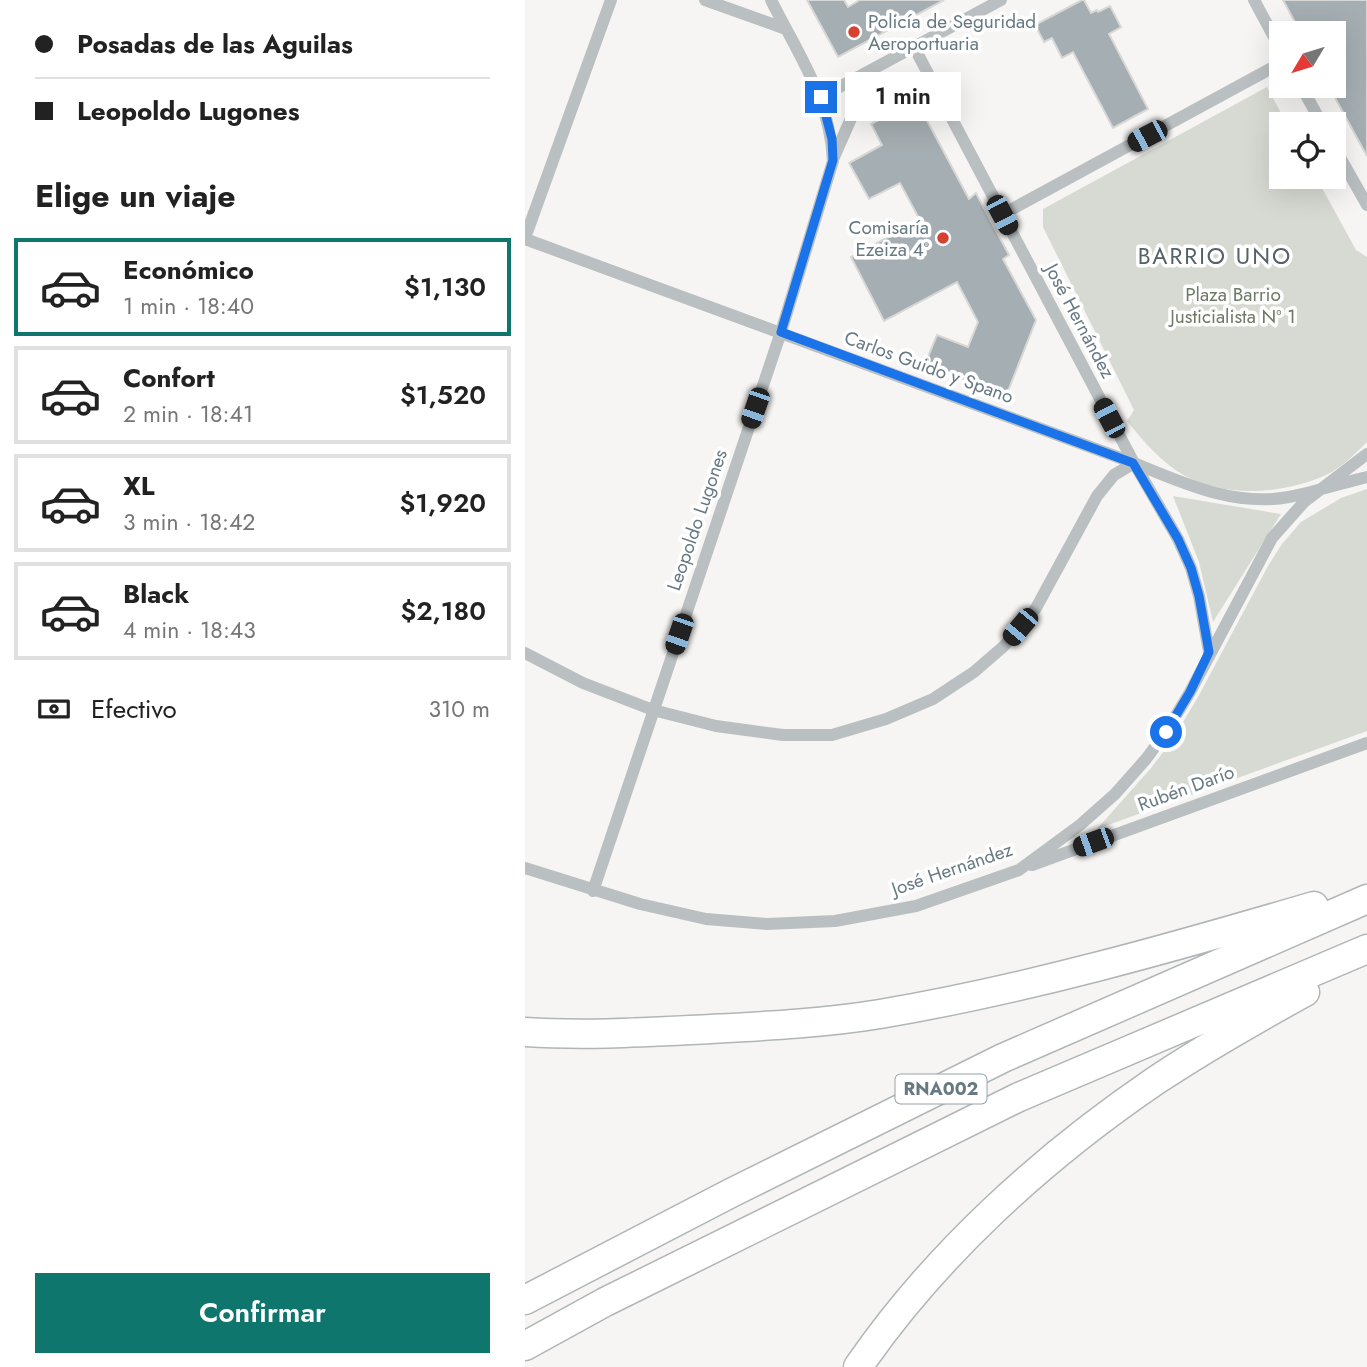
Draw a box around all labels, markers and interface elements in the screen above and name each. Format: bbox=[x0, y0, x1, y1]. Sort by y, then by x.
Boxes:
place label: Policía de Seguridad Aeroportuaria bbox=[868, 8, 1036, 57]
north arrow bbox=[1269, 21, 1346, 98]
map controls bbox=[1269, 21, 1346, 189]
marker: Policía de Seguridad Aeroportuaria bbox=[846, 24, 862, 40]
text: Posadas de las Aguilas bbox=[77, 25, 353, 63]
callout: 1 min bbox=[845, 72, 961, 122]
text: 1 min bbox=[875, 79, 931, 113]
route end bbox=[805, 81, 837, 113]
text: Leopoldo Lugones bbox=[77, 92, 300, 130]
button: locate bbox=[1269, 112, 1346, 189]
car bbox=[1124, 117, 1171, 155]
text: Elige un viaje bbox=[35, 173, 236, 219]
car bbox=[983, 192, 1022, 238]
place label: Comisaría Ezeiza 4° bbox=[848, 214, 929, 263]
marker: Comisaría Ezeiza 4° bbox=[935, 230, 951, 246]
district label: BARRIO UNO bbox=[1138, 239, 1292, 273]
text: Económico bbox=[123, 251, 254, 289]
icon: car bbox=[39, 256, 102, 319]
street label: José Hernández bbox=[1037, 256, 1122, 383]
text: $1,130 bbox=[404, 268, 486, 306]
park label: Plaza Barrio Justicialista Nº 1 bbox=[1167, 281, 1296, 330]
text: 1 min · 18:40 bbox=[123, 289, 254, 323]
street label: Carlos Guido y Spano bbox=[841, 324, 1017, 410]
text: Confort bbox=[123, 359, 215, 397]
icon: car bbox=[39, 364, 102, 427]
text: $1,520 bbox=[400, 376, 486, 414]
car bbox=[739, 385, 772, 431]
car bbox=[1090, 395, 1129, 441]
text: 2 min · 18:41 bbox=[123, 397, 253, 431]
street label: Leopoldo Lugones bbox=[660, 445, 734, 594]
text: XL bbox=[123, 467, 155, 505]
icon: car bbox=[39, 472, 102, 535]
text: $1,920 bbox=[399, 484, 486, 522]
text: 3 min · 18:42 bbox=[123, 505, 255, 539]
text: Black bbox=[123, 575, 189, 613]
icon: car bbox=[39, 580, 102, 643]
text: $2,180 bbox=[400, 592, 486, 630]
car bbox=[999, 604, 1042, 650]
car bbox=[663, 611, 696, 657]
text: 4 min · 18:43 bbox=[123, 613, 256, 647]
icon: cash bbox=[35, 690, 73, 728]
text: Efectivo bbox=[91, 690, 177, 728]
text: 310 m bbox=[428, 692, 490, 726]
route start bbox=[1150, 716, 1182, 748]
street label: Rubén Darío bbox=[1134, 758, 1238, 818]
car bbox=[1070, 825, 1117, 859]
street label: José Hernández bbox=[885, 836, 1016, 903]
road number: RNA002 bbox=[895, 1074, 987, 1104]
button: Confirmar bbox=[35, 1273, 490, 1353]

